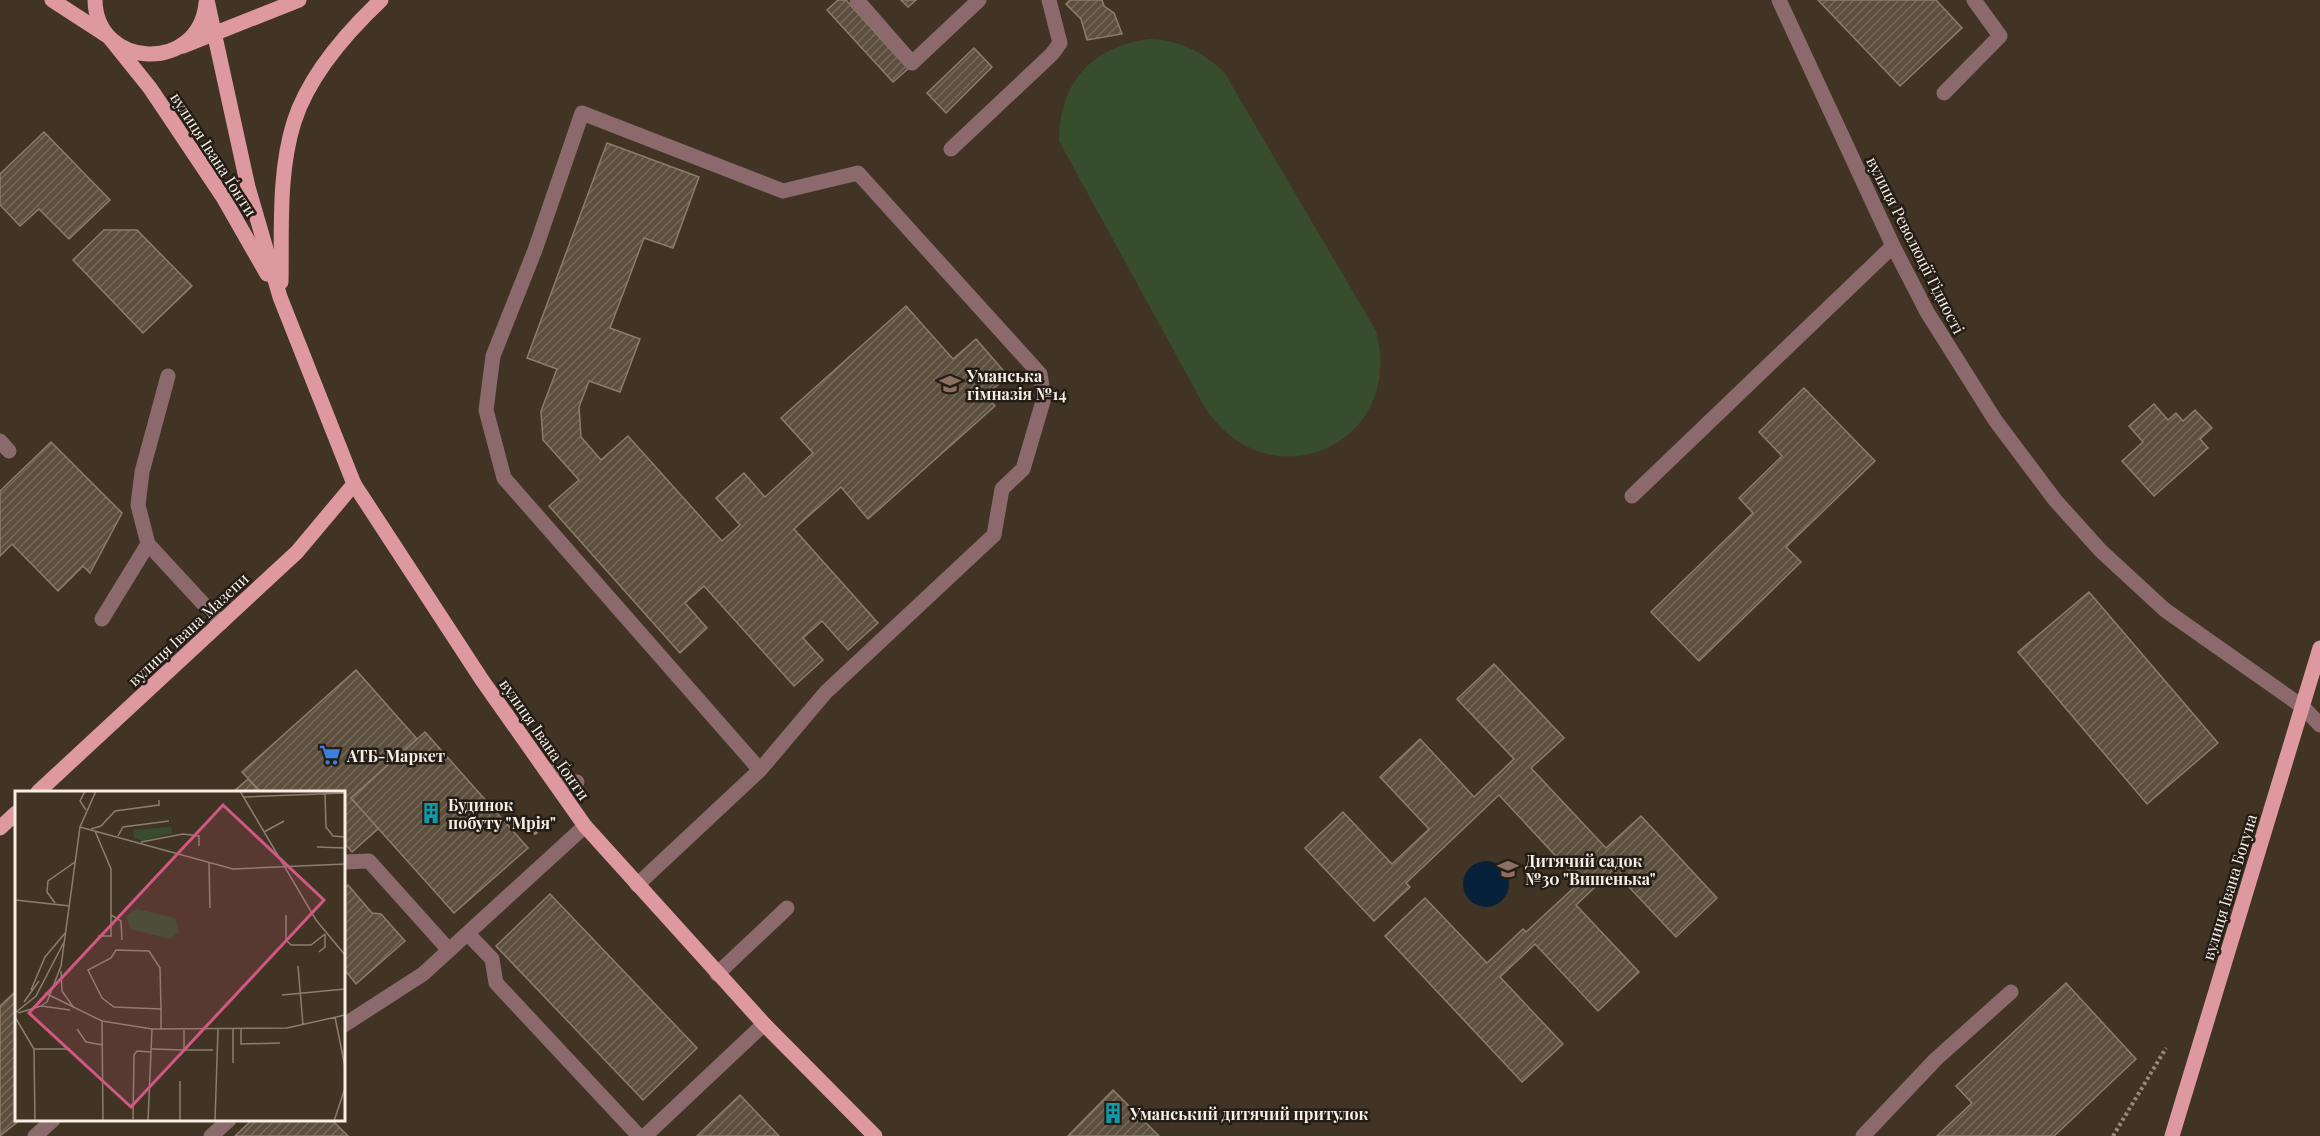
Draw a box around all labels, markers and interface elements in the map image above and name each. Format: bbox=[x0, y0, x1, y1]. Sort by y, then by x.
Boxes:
street label: вулиця Івана Ґонти bbox=[166, 88, 262, 220]
street label: вулиця Революції Гідності bbox=[1862, 153, 1970, 337]
place label: Уманська гімназія №14 bbox=[966, 365, 1067, 404]
school or university icon: Уманська гімназія №14 bbox=[938, 372, 962, 396]
street label: вулиця Івана Мазепи bbox=[123, 568, 253, 690]
street label: вулиця Івана Ґонти bbox=[495, 674, 595, 804]
supermarket icon: АТБ-Маркет bbox=[318, 743, 342, 767]
place label: АТБ-Маркет bbox=[346, 745, 445, 766]
inset map bbox=[15, 791, 345, 1121]
place label: Будинок побуту "Мрія" bbox=[448, 794, 556, 833]
building icon: Будинок побуту "Мрія" bbox=[419, 801, 443, 825]
street label: вулиця Івана Богуна bbox=[2197, 811, 2261, 963]
place label: Дитячий садок №30 "Вишенька" bbox=[1525, 850, 1656, 889]
school or university icon: Дитячий садок №30 "Вишенька" bbox=[1496, 857, 1520, 881]
building icon: Уманський дитячий притулок bbox=[1101, 1101, 1125, 1125]
place label: Уманський дитячий притулок bbox=[1129, 1103, 1369, 1124]

